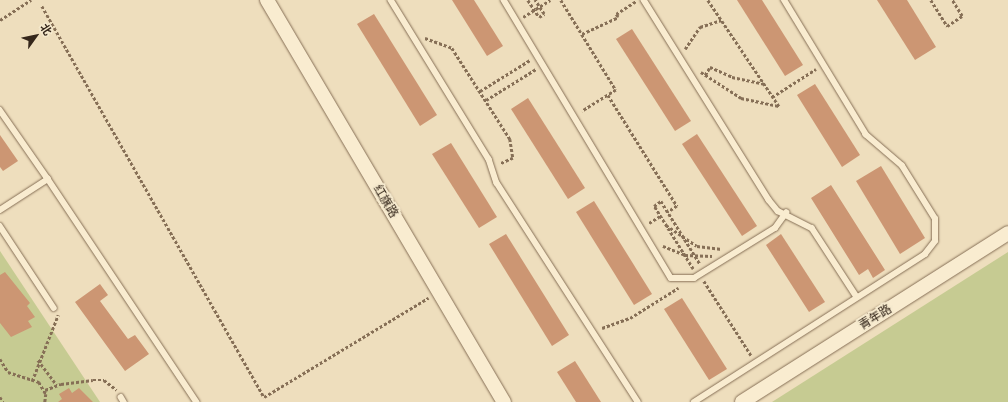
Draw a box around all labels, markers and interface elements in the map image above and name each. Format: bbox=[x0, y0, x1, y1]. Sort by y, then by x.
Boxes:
north arrow bbox=[16, 16, 56, 56]
text: 北 bbox=[37, 20, 56, 38]
street label: 红旗路 bbox=[371, 182, 401, 220]
street label: 青年路 bbox=[856, 301, 894, 333]

